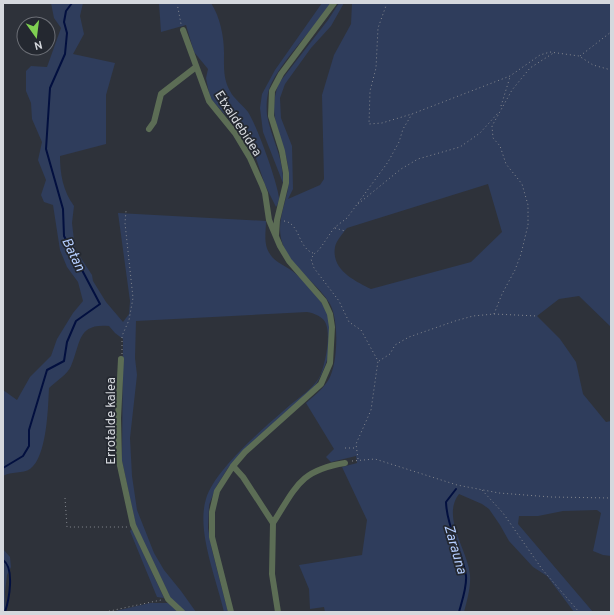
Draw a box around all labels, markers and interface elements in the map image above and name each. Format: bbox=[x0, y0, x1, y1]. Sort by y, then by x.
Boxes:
north arrow bbox=[16, 16, 56, 56]
text: N bbox=[33, 37, 44, 52]
street label: Etxaldebidea bbox=[210, 88, 264, 160]
water label: Batan bbox=[57, 235, 88, 275]
street label: Errotalde kalea bbox=[104, 377, 120, 465]
water label: Zarauna bbox=[439, 523, 470, 577]

